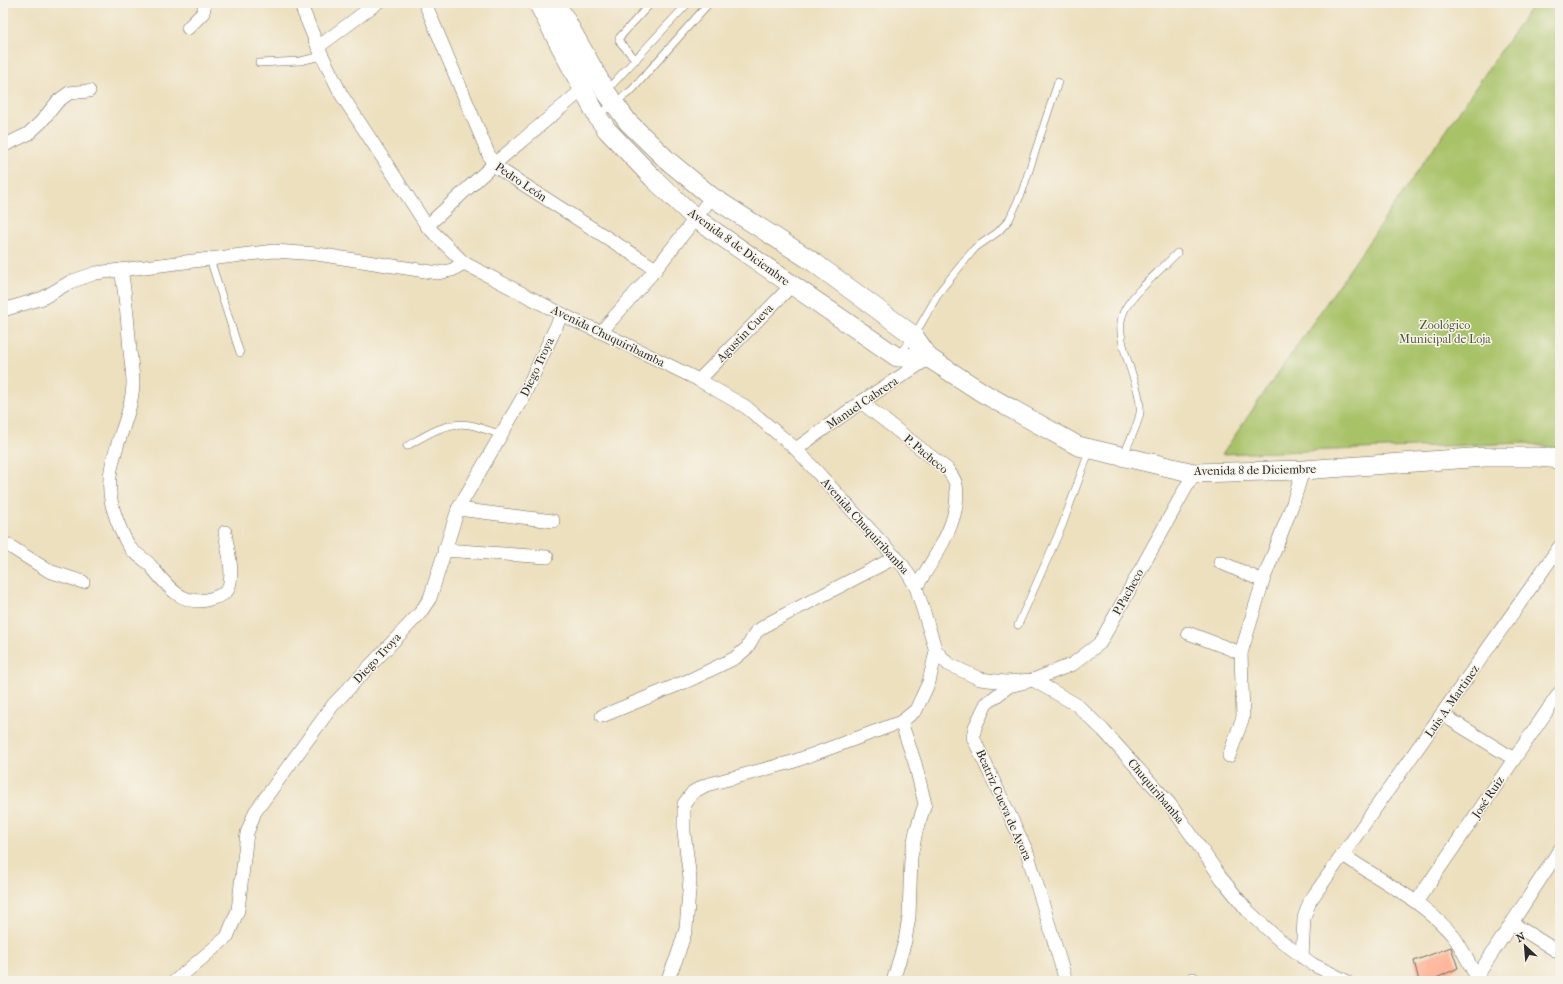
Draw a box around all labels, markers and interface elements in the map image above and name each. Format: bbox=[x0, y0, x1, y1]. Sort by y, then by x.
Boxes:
street label: Pedro León bbox=[492, 160, 550, 204]
street label: Avenida 8 de Diciembre bbox=[685, 205, 793, 289]
street label: Agustin Cueva bbox=[713, 301, 776, 366]
street label: Avenida Chuquiribamba bbox=[548, 302, 667, 370]
park label: Zoológico Municipal de Loja bbox=[1399, 318, 1491, 346]
street label: Diego Troya bbox=[517, 335, 557, 399]
street label: Manuel Cabrera bbox=[824, 374, 901, 432]
street label: P. Pacheco bbox=[901, 432, 951, 476]
street label: Avenida 8 de Diciembre bbox=[1193, 462, 1316, 478]
street label: Avenida Chuquiribamba bbox=[818, 474, 912, 577]
street label: P.Pacheco bbox=[1110, 566, 1146, 618]
street label: Diego Troya bbox=[350, 630, 404, 686]
street label: Luis A. Martinez bbox=[1422, 662, 1483, 740]
street label: Beatriz Cueva de Ayora bbox=[973, 747, 1035, 863]
street label: Chuquiribamba bbox=[1125, 756, 1187, 827]
street label: José Ruiz bbox=[1468, 773, 1507, 821]
north arrow bbox=[1505, 926, 1545, 966]
text: N bbox=[1514, 930, 1528, 945]

